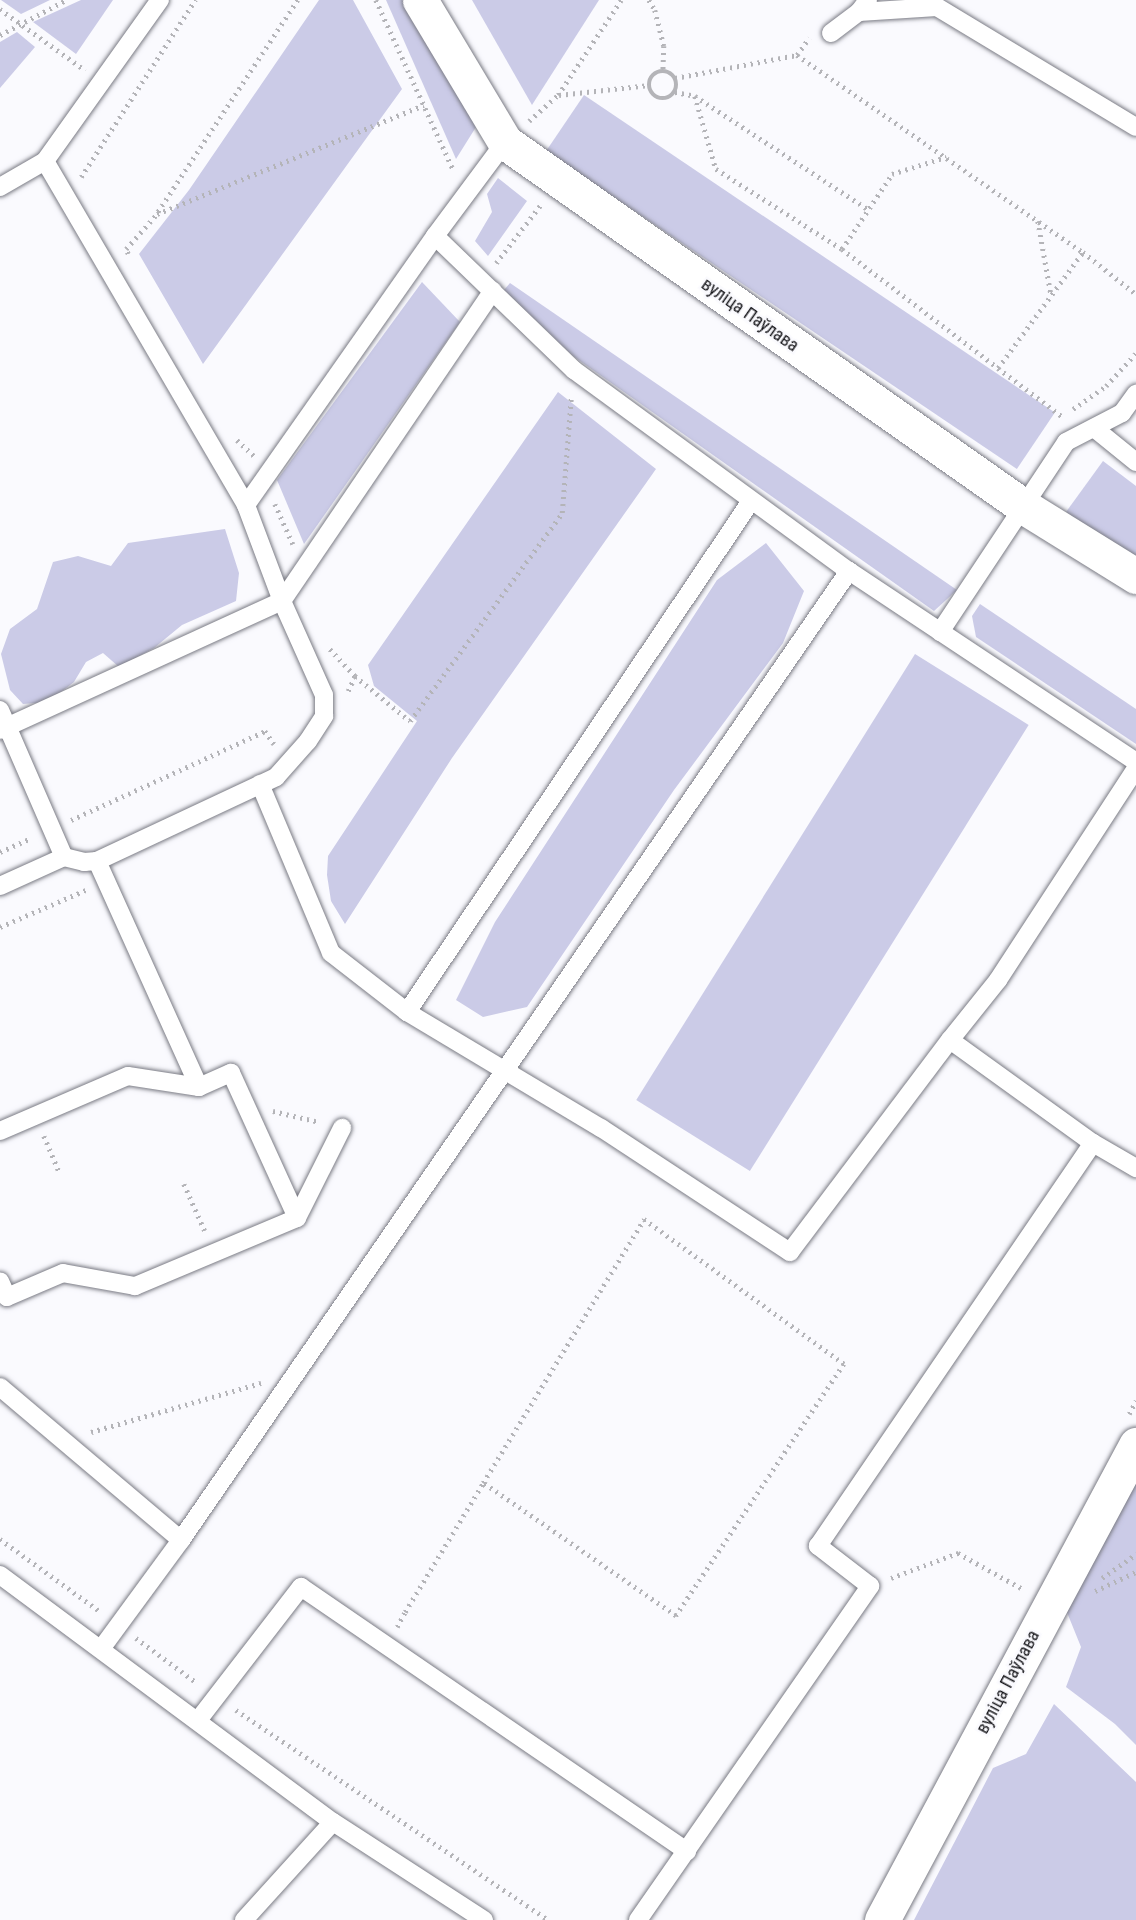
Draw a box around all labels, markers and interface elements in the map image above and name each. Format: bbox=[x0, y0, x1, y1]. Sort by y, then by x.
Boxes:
street label: вуліца Паўлава bbox=[697, 273, 803, 357]
street label: вуліца Паўлава bbox=[972, 1627, 1044, 1737]

